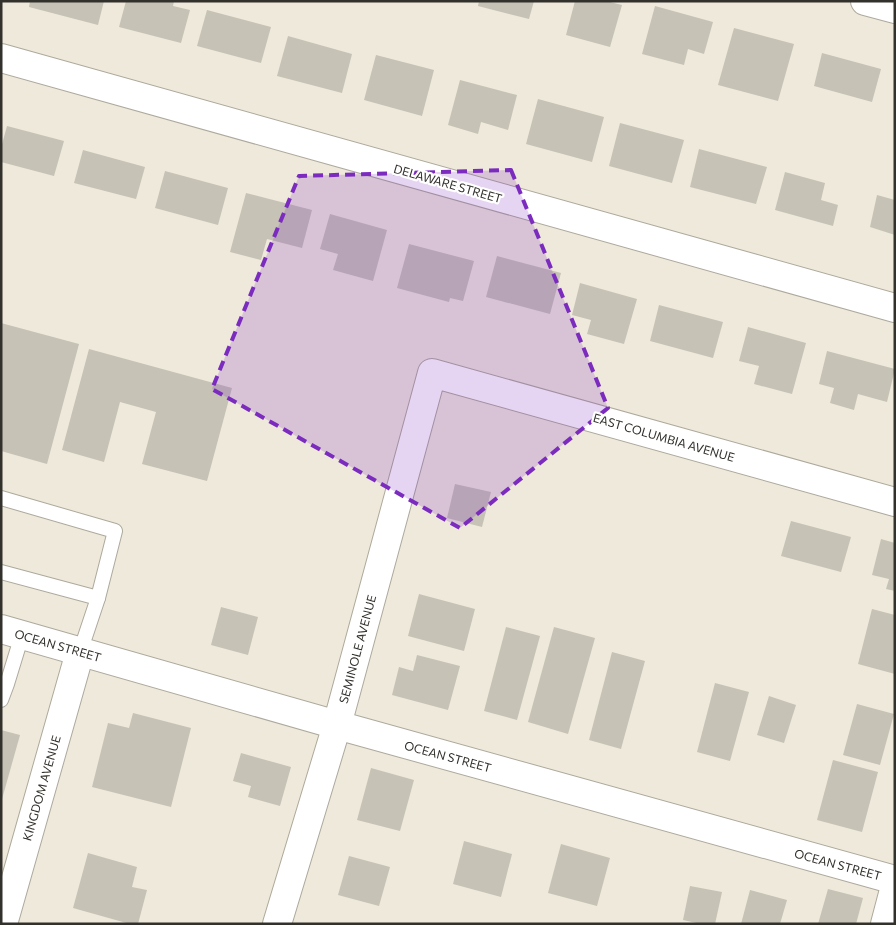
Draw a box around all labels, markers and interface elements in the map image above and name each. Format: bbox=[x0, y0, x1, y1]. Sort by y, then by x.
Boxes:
street label: DELAWARE STREET bbox=[392, 161, 504, 205]
street label: EAST COLUMBIA AVENUE bbox=[592, 410, 736, 464]
street label: SEMINOLE AVENUE bbox=[336, 593, 378, 705]
street label: OCEAN STREET bbox=[13, 626, 103, 664]
street label: KINGDOM AVENUE bbox=[19, 734, 63, 842]
street label: OCEAN STREET bbox=[403, 738, 493, 774]
street label: OCEAN STREET bbox=[793, 846, 883, 882]

